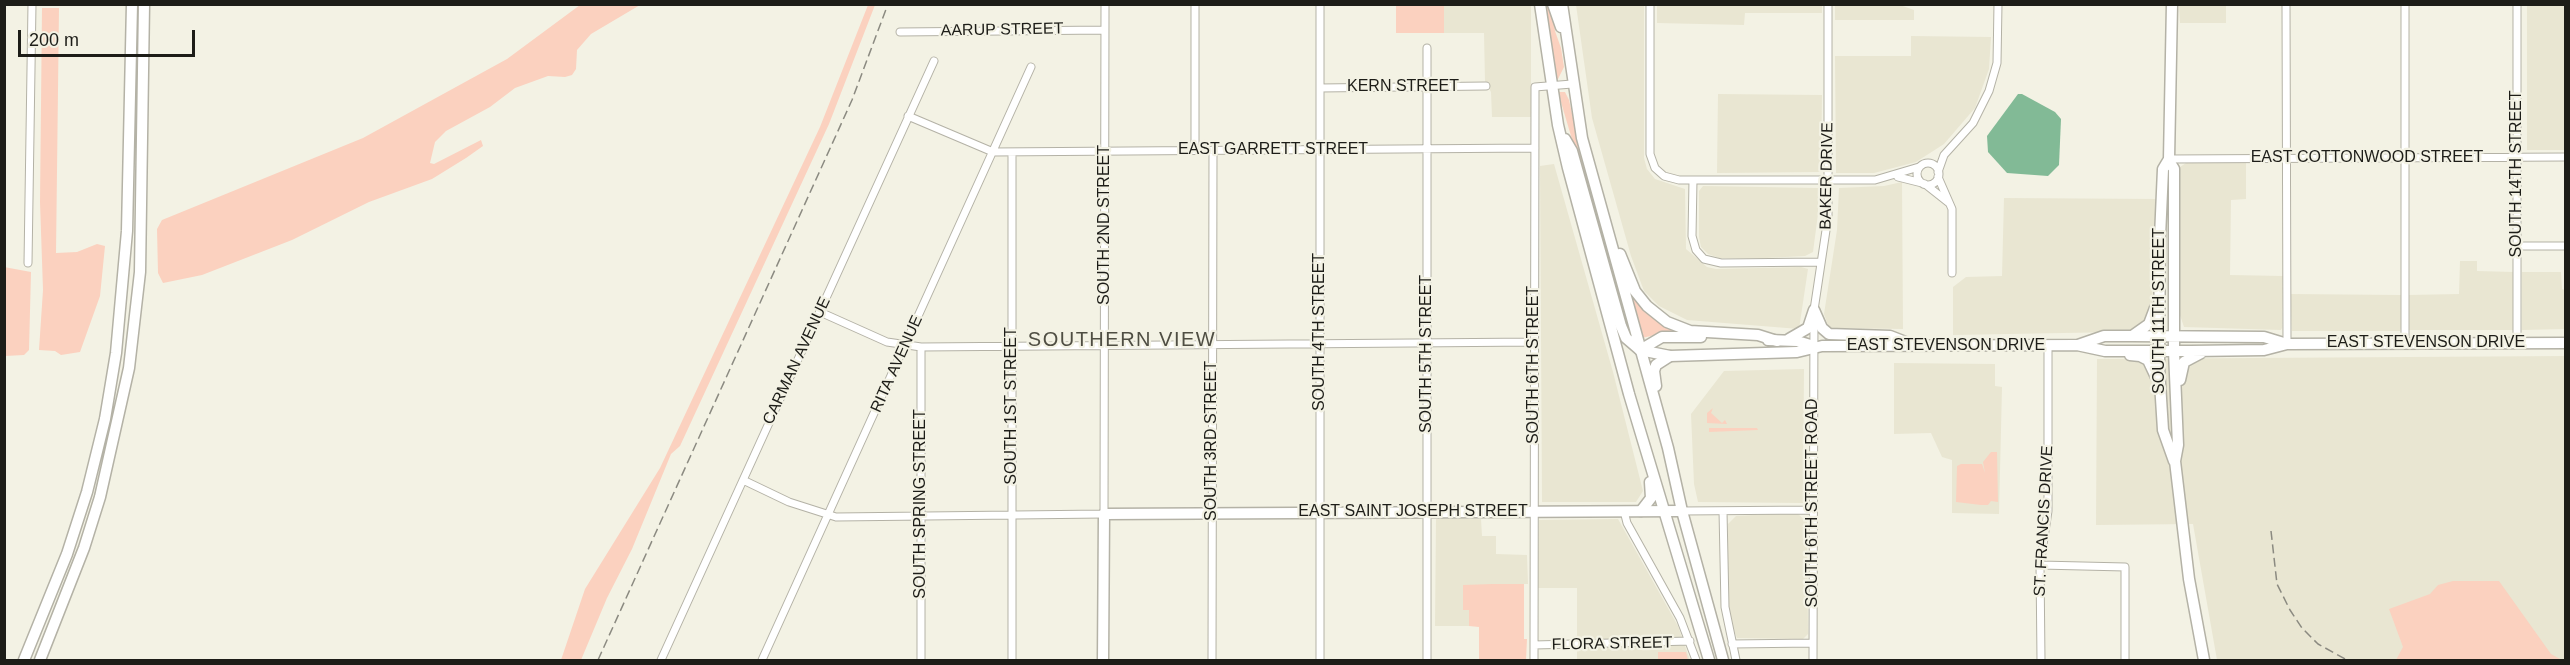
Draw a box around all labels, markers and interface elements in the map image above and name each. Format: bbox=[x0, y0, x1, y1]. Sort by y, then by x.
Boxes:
scale bar bbox=[21, 18, 198, 56]
street label: AARUP STREET bbox=[940, 19, 1064, 41]
text: 200 m bbox=[29, 30, 79, 50]
street label: KERN STREET bbox=[1347, 77, 1459, 97]
street label: SOUTH 14TH STREET bbox=[2507, 90, 2527, 258]
street label: BAKER DRIVE bbox=[1816, 122, 1838, 230]
street label: EAST GARRETT STREET bbox=[1178, 140, 1368, 160]
street label: SOUTH 2ND STREET bbox=[1095, 145, 1115, 305]
street label: EAST COTTONWOOD STREET bbox=[2251, 148, 2483, 168]
street label: SOUTH 11TH STREET bbox=[2150, 228, 2170, 394]
street label: SOUTH 4TH STREET bbox=[1310, 253, 1330, 411]
street label: SOUTH 5TH STREET bbox=[1417, 275, 1437, 433]
street label: SOUTH 6TH STREET bbox=[1524, 286, 1544, 444]
street label: CARMAN AVENUE bbox=[759, 294, 835, 428]
street label: RITA AVENUE bbox=[867, 312, 927, 416]
street label: SOUTH 1ST STREET bbox=[1002, 327, 1022, 485]
district label: SOUTHERN VIEW bbox=[1028, 328, 1216, 352]
street label: EAST STEVENSON DRIVE bbox=[2327, 333, 2525, 353]
street label: EAST STEVENSON DRIVE bbox=[1847, 336, 2045, 356]
street label: SOUTH 3RD STREET bbox=[1202, 361, 1222, 521]
street label: SOUTH 6TH STREET ROAD bbox=[1803, 399, 1823, 607]
street label: SOUTH SPRING STREET bbox=[911, 409, 931, 599]
street label: ST. FRANCIS DRIVE bbox=[2030, 445, 2058, 597]
street label: EAST SAINT JOSEPH STREET bbox=[1298, 502, 1528, 522]
street label: FLORA STREET bbox=[1551, 633, 1673, 655]

